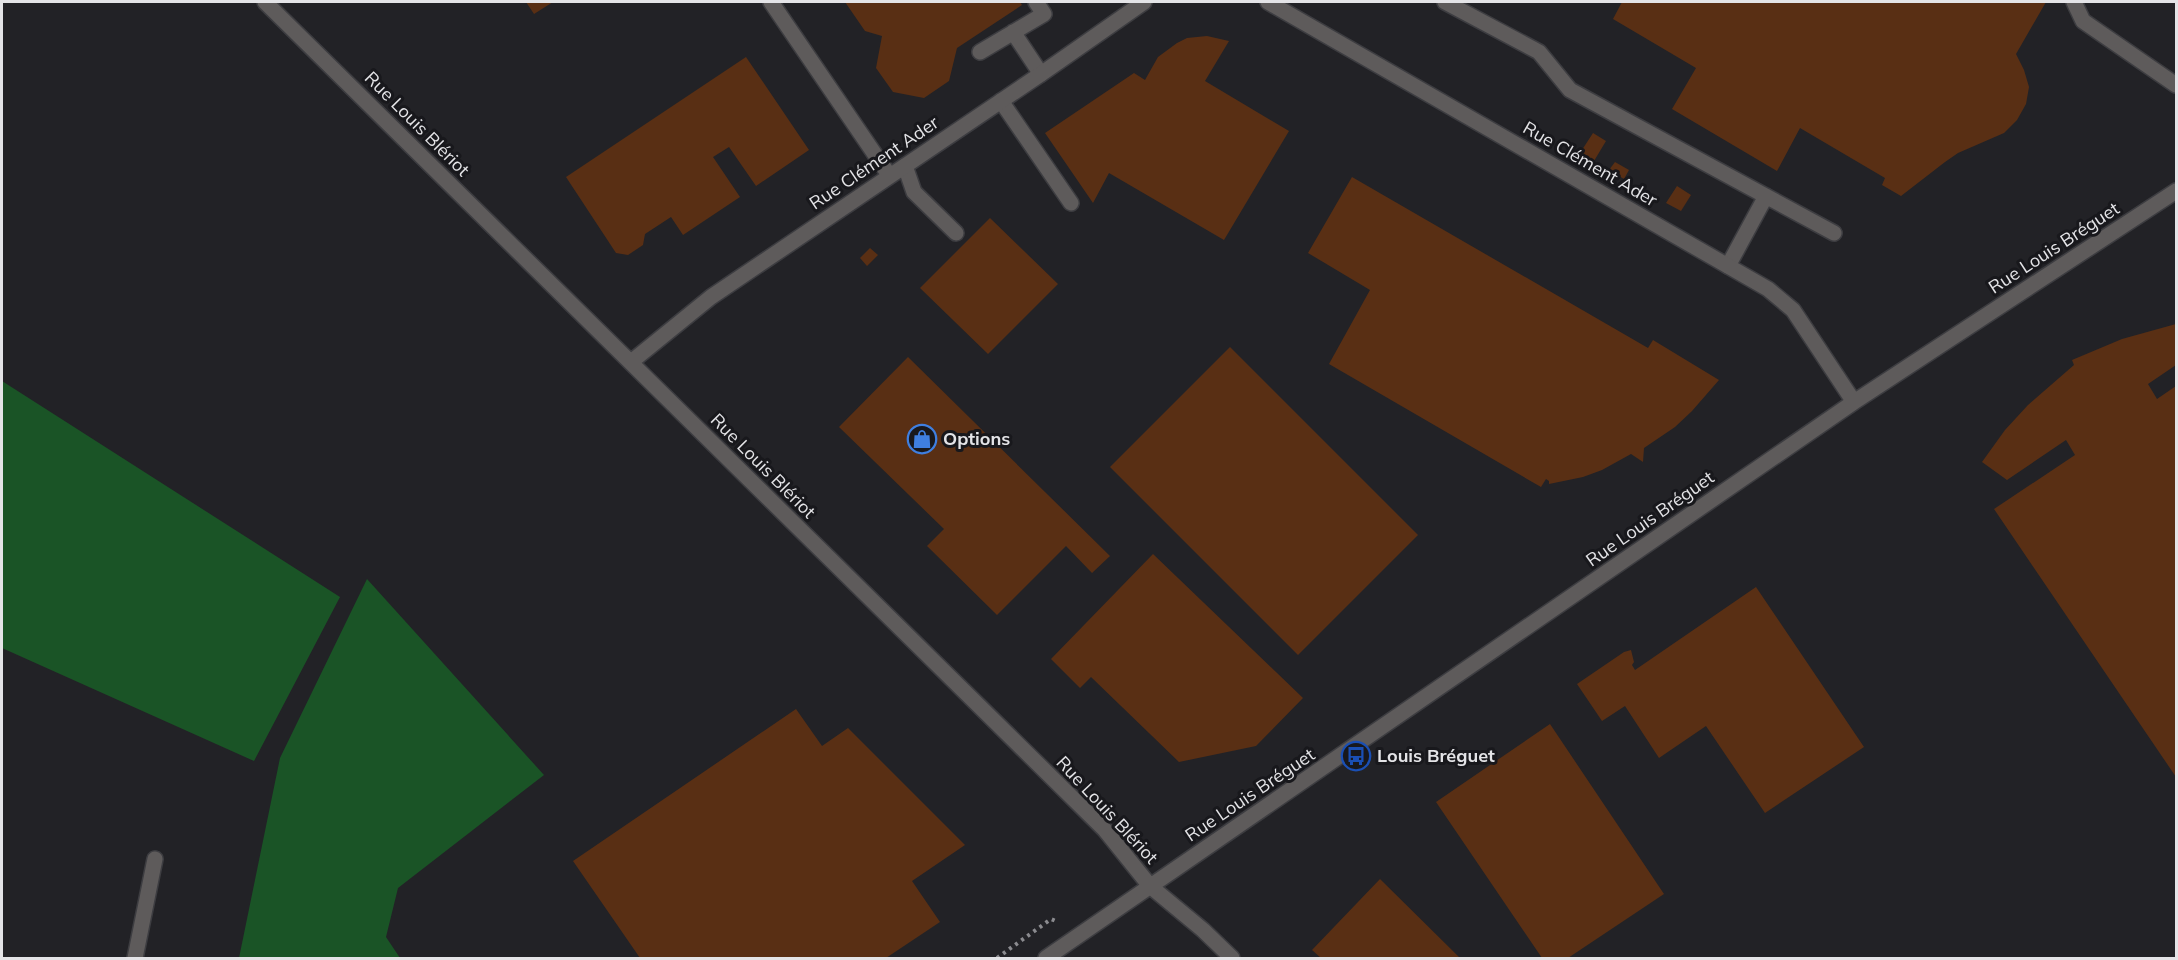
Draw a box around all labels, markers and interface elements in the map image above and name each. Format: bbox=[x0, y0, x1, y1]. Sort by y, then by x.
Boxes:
street label: Rue Louis Blériot bbox=[360, 66, 475, 181]
street label: Rue Clément Ader bbox=[805, 111, 943, 214]
street label: Rue Clément Ader bbox=[1519, 116, 1662, 212]
street label: Rue Louis Bréguet bbox=[1984, 197, 2123, 298]
street label: Rue Louis Blériot bbox=[706, 408, 821, 523]
shop icon: Options bbox=[906, 423, 938, 455]
place label: Options bbox=[943, 427, 1010, 450]
street label: Rue Louis Bréguet bbox=[1581, 466, 1718, 571]
bus stop icon: Louis Bréguet bbox=[1340, 740, 1372, 772]
street label: Rue Louis Bréguet bbox=[1181, 743, 1319, 846]
place label: Louis Bréguet bbox=[1377, 744, 1495, 767]
street label: Rue Louis Blériot bbox=[1051, 751, 1163, 868]

